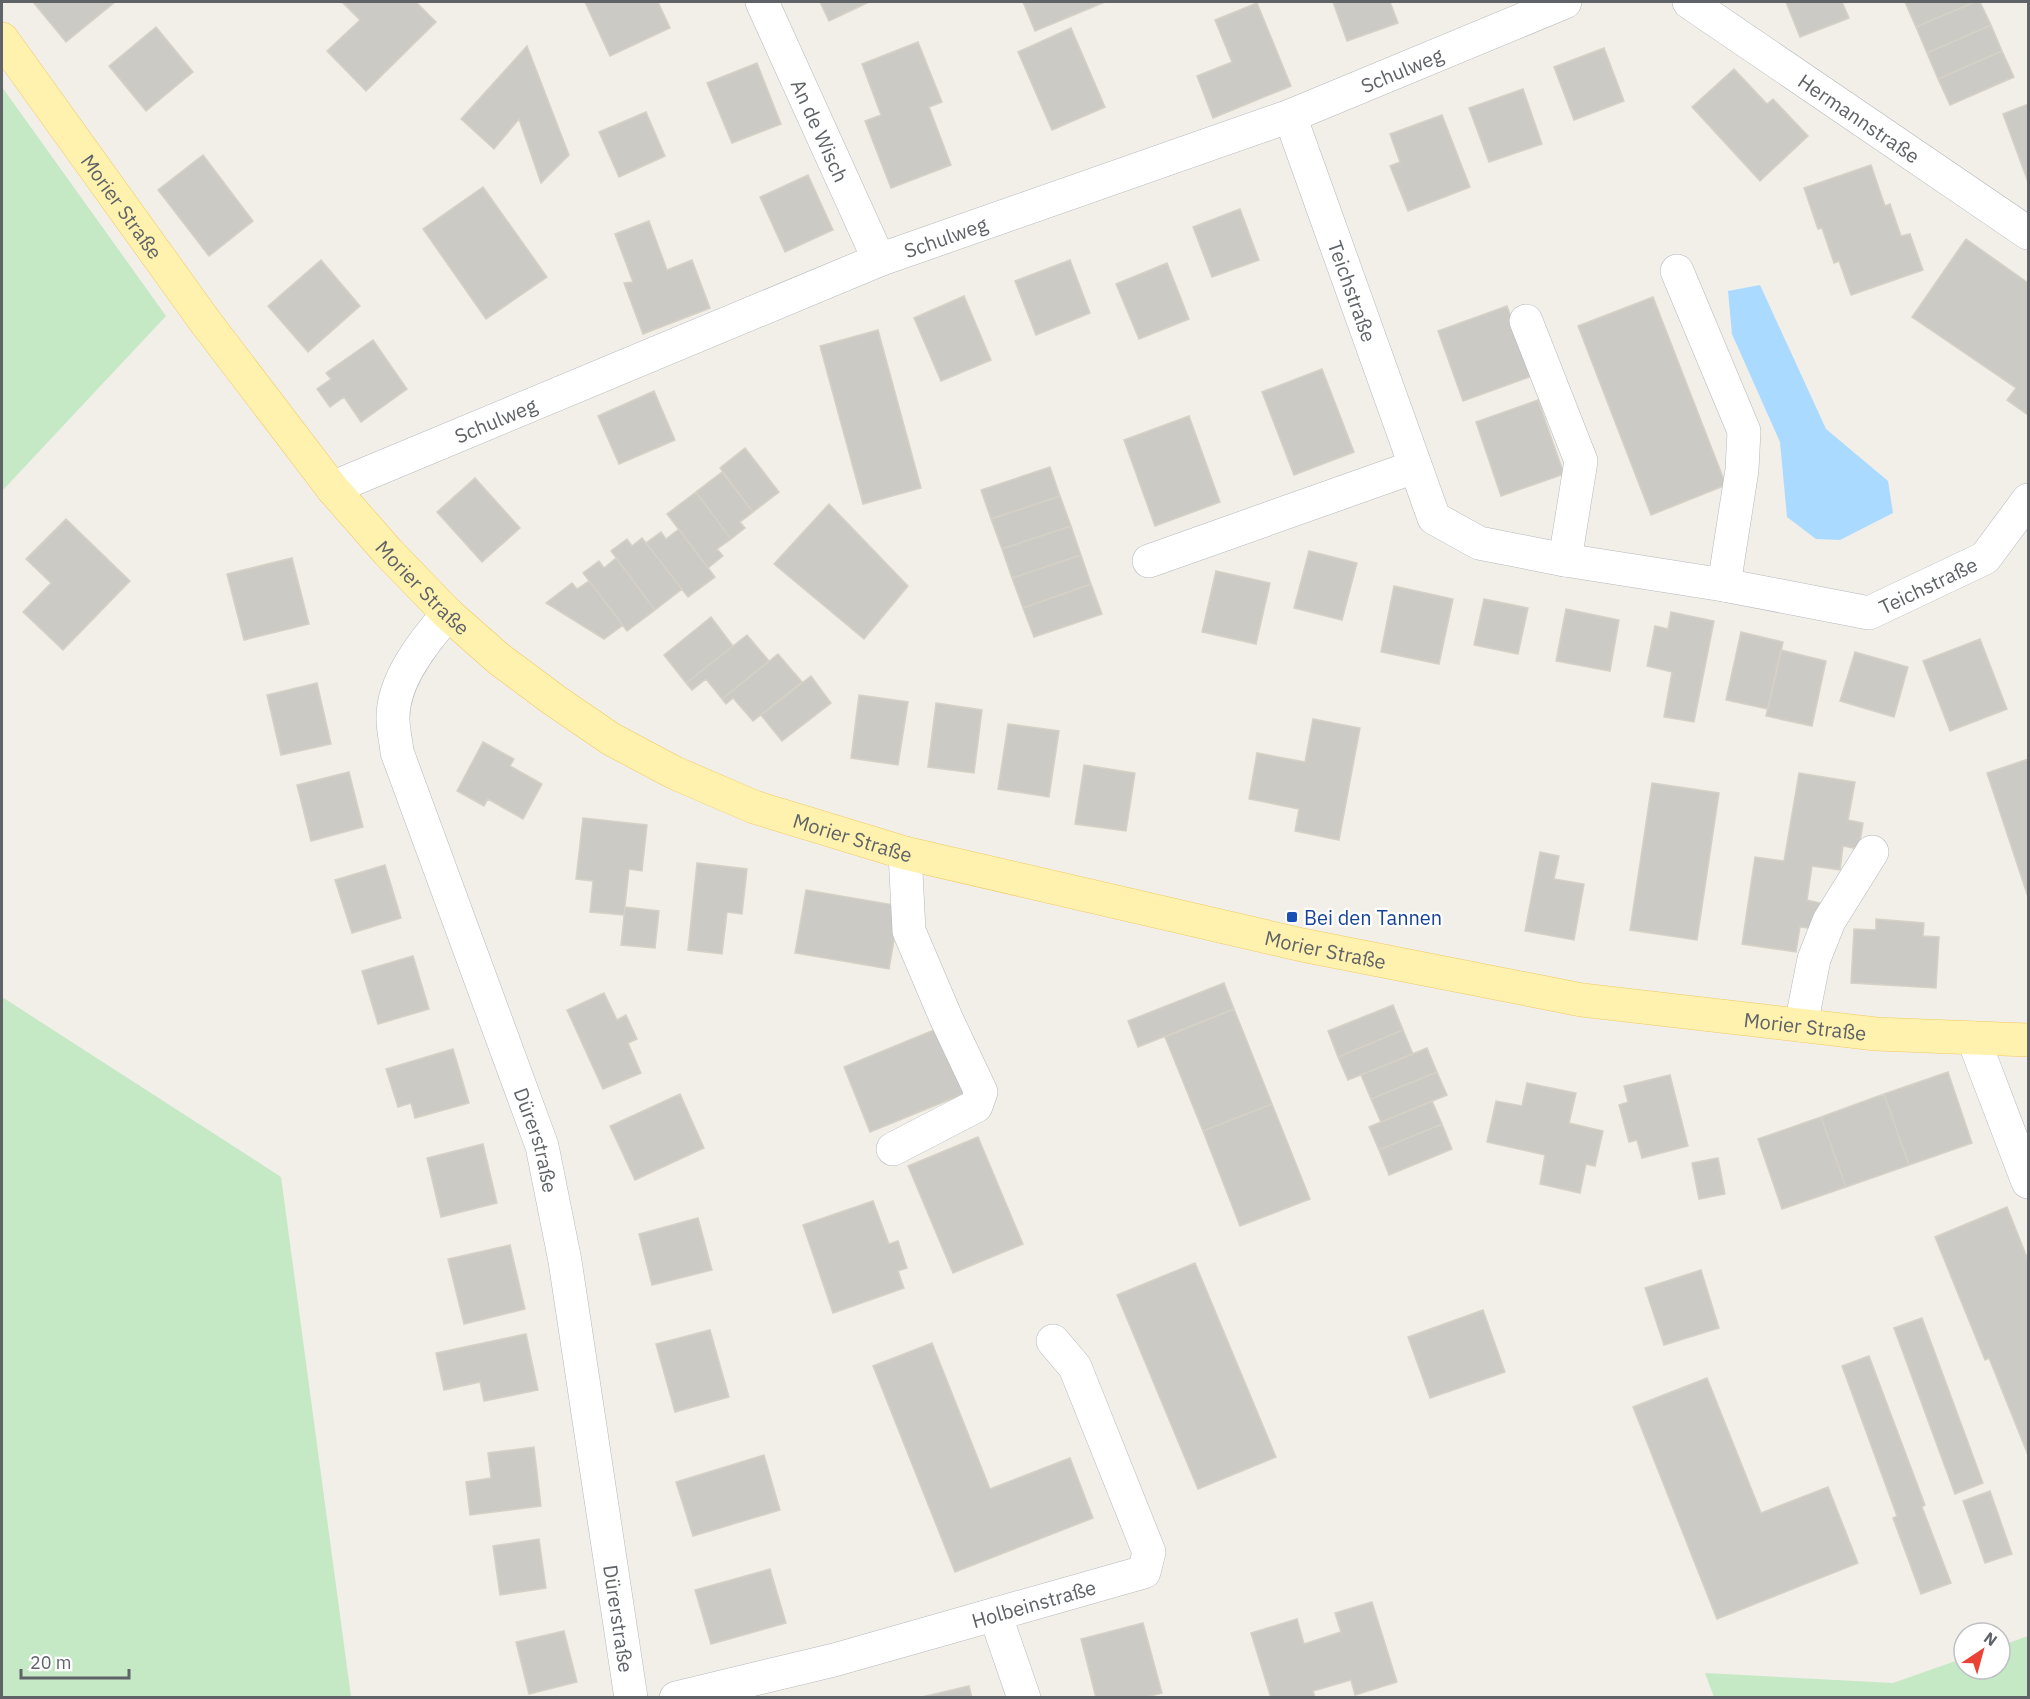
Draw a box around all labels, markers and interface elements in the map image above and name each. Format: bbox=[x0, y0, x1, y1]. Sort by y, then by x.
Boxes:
street label: Schulweg bbox=[1357, 40, 1447, 99]
street label: Hermannstraße bbox=[1793, 67, 1925, 169]
street label: An de Wisch bbox=[785, 75, 855, 186]
street label: Morier Straße bbox=[75, 148, 169, 264]
street label: Schulweg bbox=[900, 210, 991, 264]
street label: Teichstraße bbox=[1322, 237, 1383, 346]
street label: Schulweg bbox=[450, 391, 541, 449]
street label: Morier Straße bbox=[370, 534, 476, 641]
street label: Teichstraße bbox=[1874, 550, 1982, 620]
street label: Morier Straße bbox=[790, 806, 915, 868]
place label: Bei den Tannen bbox=[1304, 904, 1442, 931]
marker: Bei den Tannen bbox=[1285, 910, 1299, 924]
street label: Morier Straße bbox=[1262, 923, 1389, 975]
street label: Morier Straße bbox=[1742, 1005, 1868, 1046]
street label: Dürerstraße bbox=[508, 1084, 564, 1195]
street label: Dürerstraße bbox=[598, 1563, 640, 1674]
street label: Holbeinstraße bbox=[968, 1573, 1099, 1634]
north arrow bbox=[1952, 1621, 2012, 1681]
text: N bbox=[1980, 1627, 2001, 1650]
scale bar bbox=[21, 1642, 129, 1680]
text: 20 m bbox=[30, 1651, 72, 1674]

